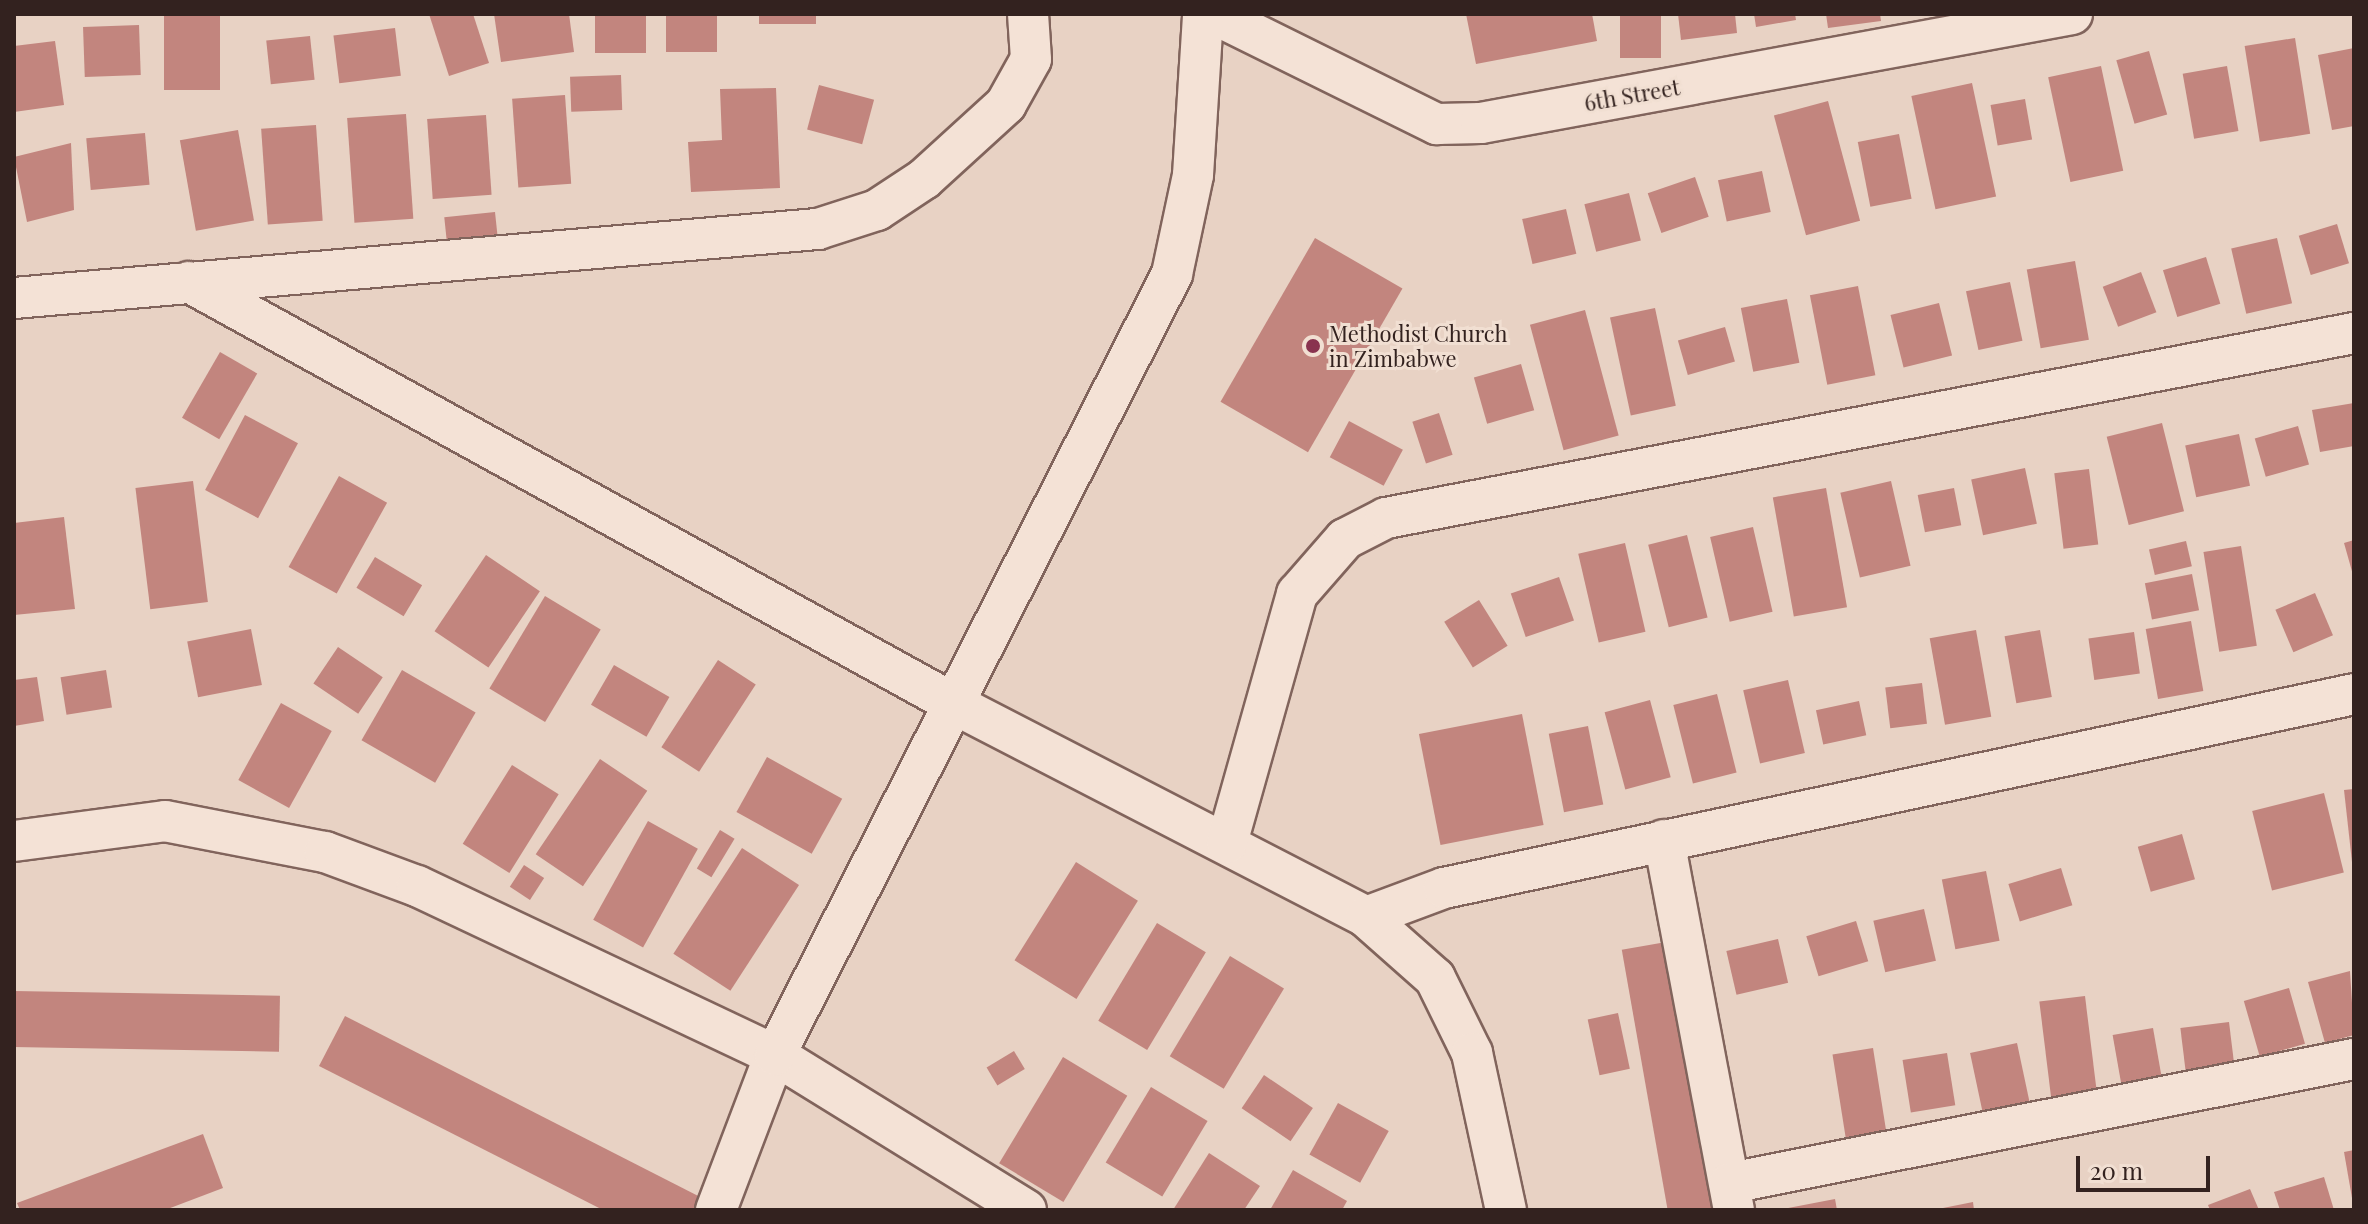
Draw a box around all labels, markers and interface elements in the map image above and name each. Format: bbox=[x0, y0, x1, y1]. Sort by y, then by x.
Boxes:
street label: 6th Street bbox=[1582, 74, 1682, 116]
place label: Methodist Church in Zimbabwe bbox=[1329, 320, 1508, 372]
marker: Methodist Church in Zimbabwe bbox=[1304, 337, 1322, 355]
scale bar bbox=[2080, 1140, 2214, 1190]
text: 20 m bbox=[2090, 1154, 2143, 1186]

